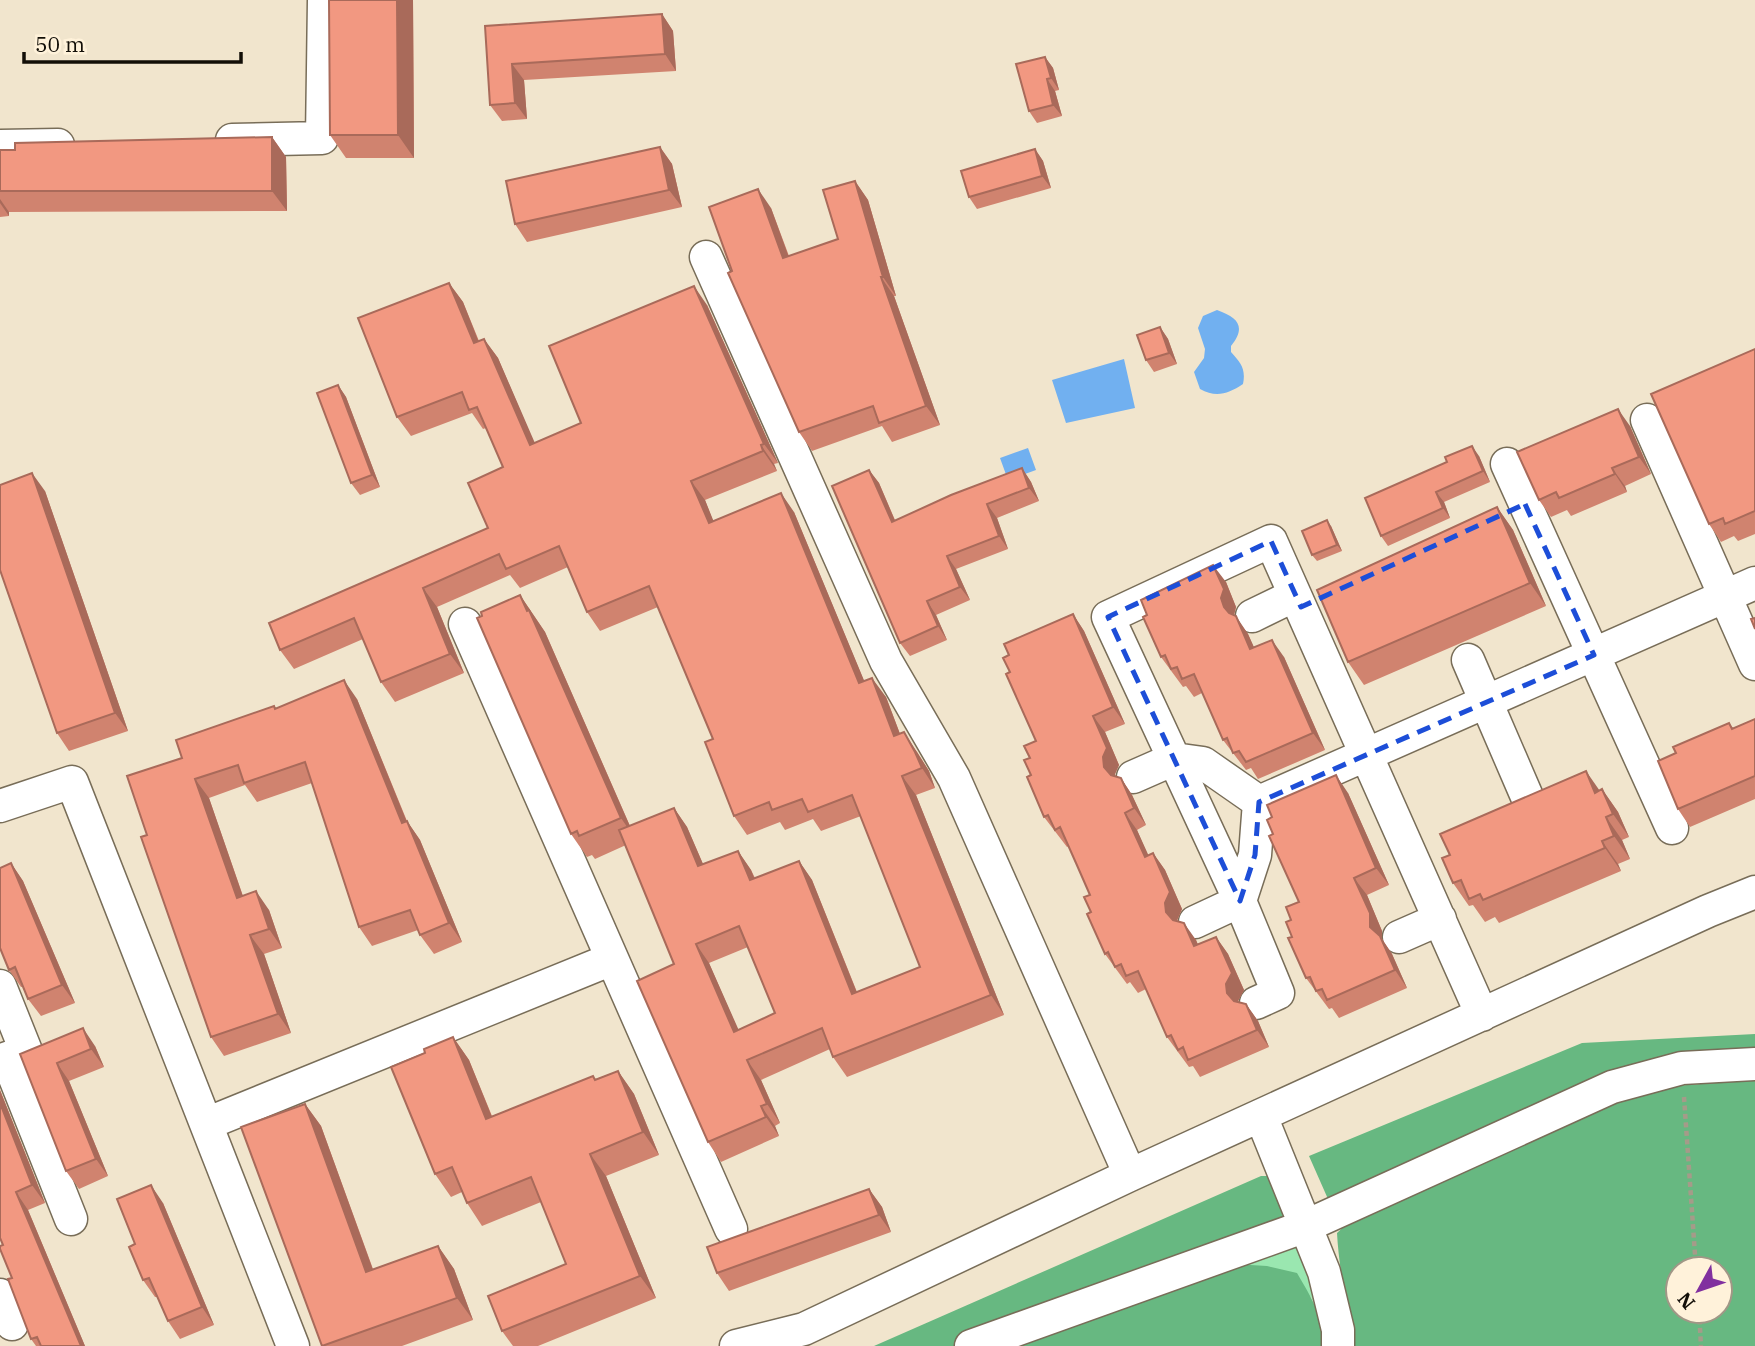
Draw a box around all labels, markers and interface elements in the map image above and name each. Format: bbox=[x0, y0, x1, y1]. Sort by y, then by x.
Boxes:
scale bar bbox=[24, 21, 242, 65]
text: 50 m bbox=[35, 30, 85, 58]
north arrow bbox=[1664, 1255, 1734, 1325]
text: N bbox=[1672, 1287, 1700, 1314]

